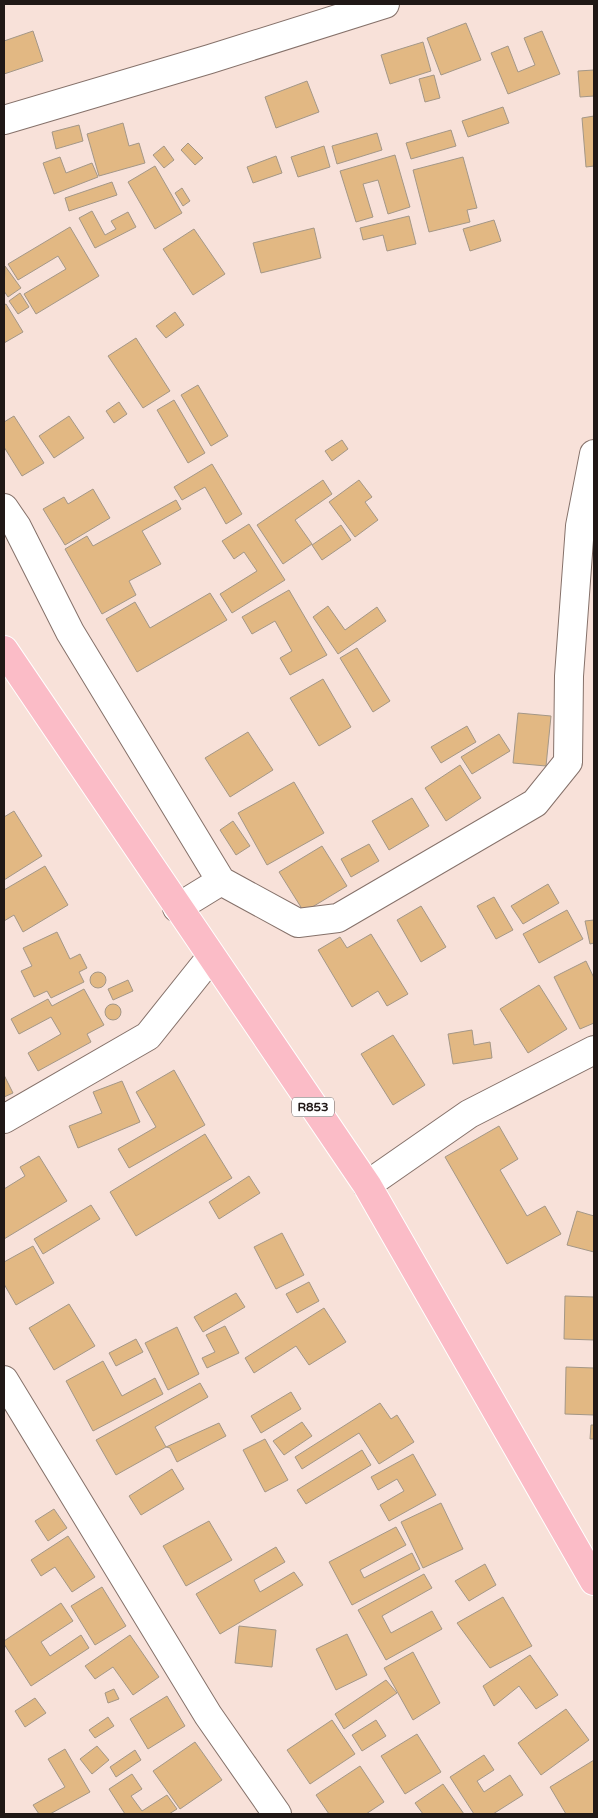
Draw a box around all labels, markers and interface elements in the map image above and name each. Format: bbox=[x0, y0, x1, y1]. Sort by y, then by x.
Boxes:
road number: R853 bbox=[292, 1098, 334, 1116]

